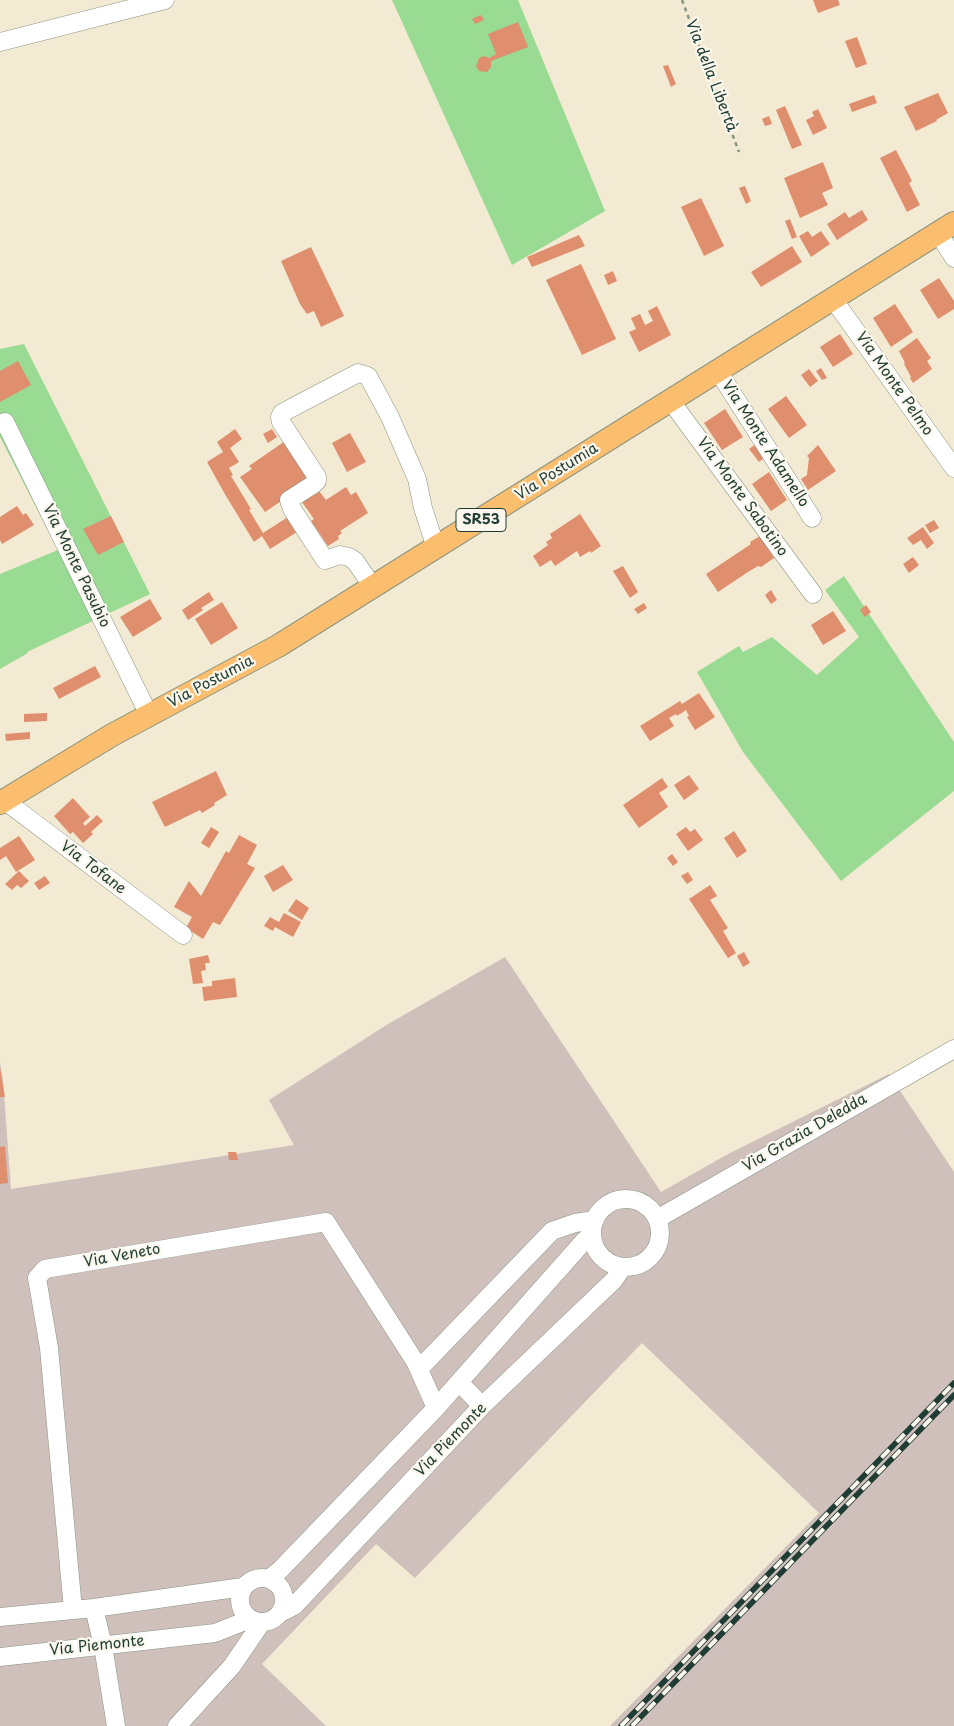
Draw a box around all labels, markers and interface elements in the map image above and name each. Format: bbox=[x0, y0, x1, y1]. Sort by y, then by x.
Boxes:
street label: Via della Libertà bbox=[681, 17, 741, 135]
street label: Via Monte Pelmo bbox=[851, 329, 937, 439]
street label: Via Monte Adamello bbox=[717, 377, 813, 511]
street label: Via Monte Sabotino bbox=[693, 434, 791, 560]
street label: Via Postumia bbox=[512, 439, 602, 505]
street label: Via Monte Pasubio bbox=[38, 502, 114, 630]
road number: SR53 bbox=[456, 508, 506, 532]
street label: Via Postumia bbox=[165, 652, 257, 712]
street label: Via Tofane bbox=[57, 837, 129, 899]
street label: Via Grazia Deledda bbox=[740, 1090, 870, 1176]
street label: Via Veneto bbox=[82, 1240, 162, 1272]
street label: Via Piemonte bbox=[411, 1399, 491, 1481]
street label: Via Piemonte bbox=[49, 1632, 145, 1660]

